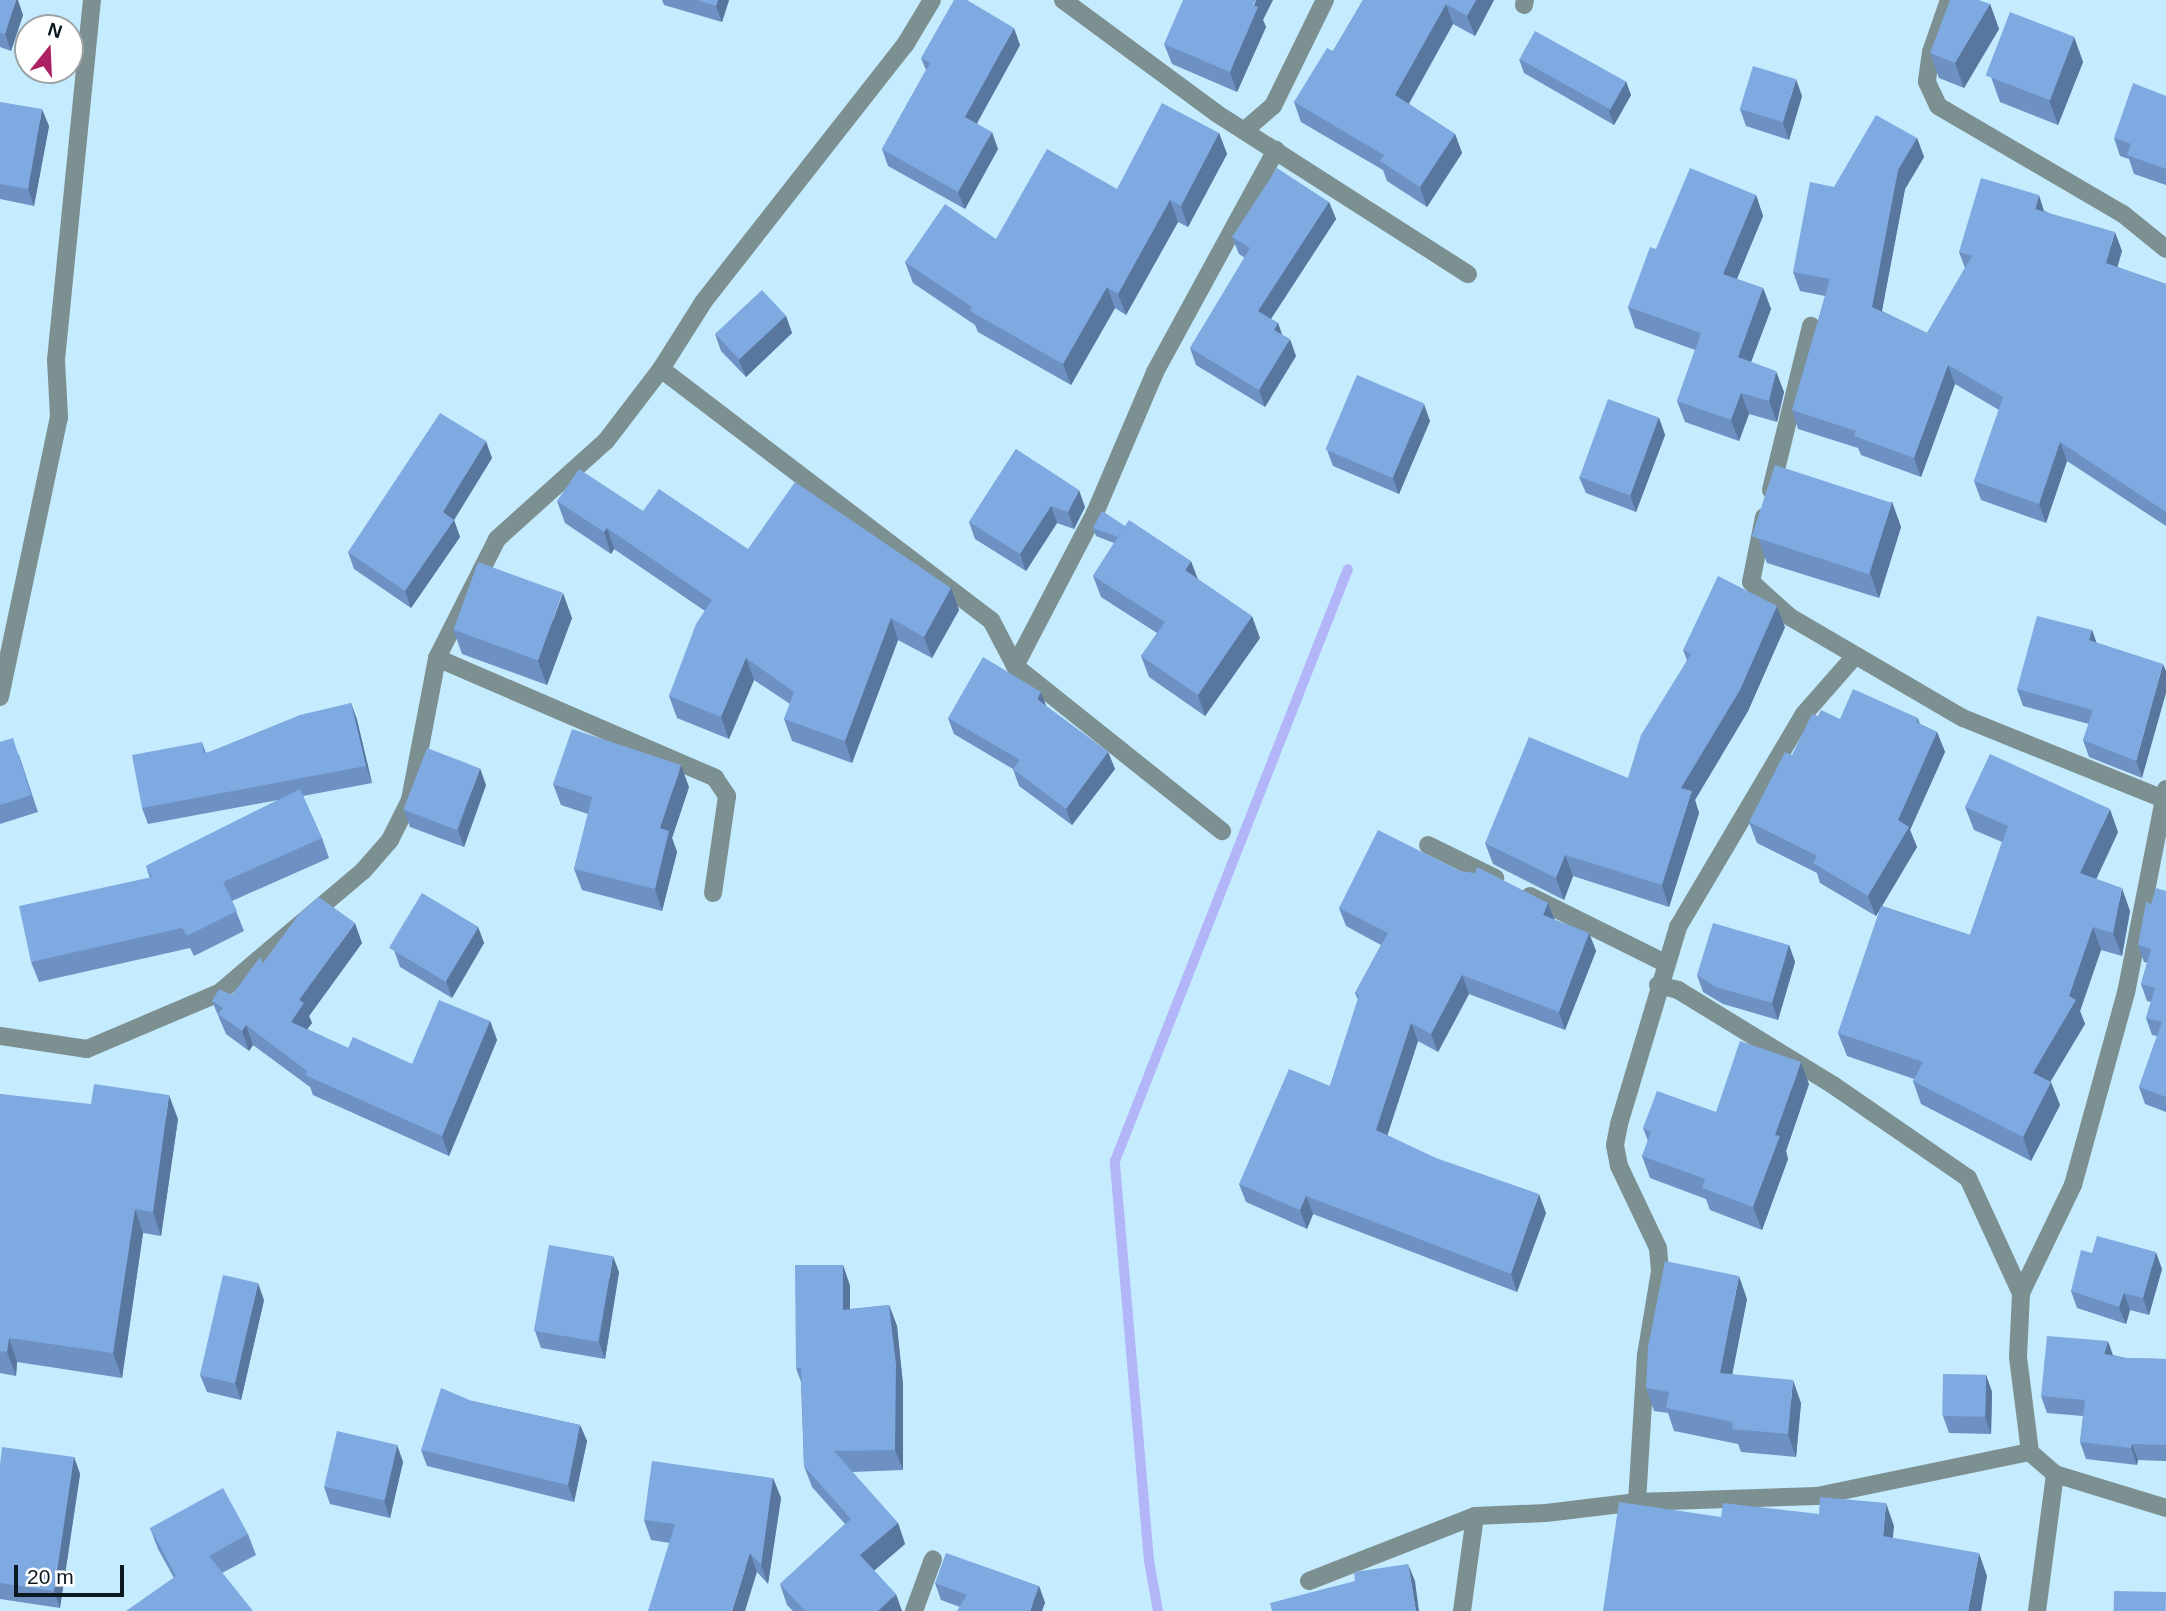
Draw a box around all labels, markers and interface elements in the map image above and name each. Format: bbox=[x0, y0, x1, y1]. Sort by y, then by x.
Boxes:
north arrow bbox=[14, 14, 84, 84]
text: N bbox=[45, 18, 65, 43]
scale bar bbox=[18, 1552, 128, 1596]
text: 20 m bbox=[27, 1565, 74, 1588]

